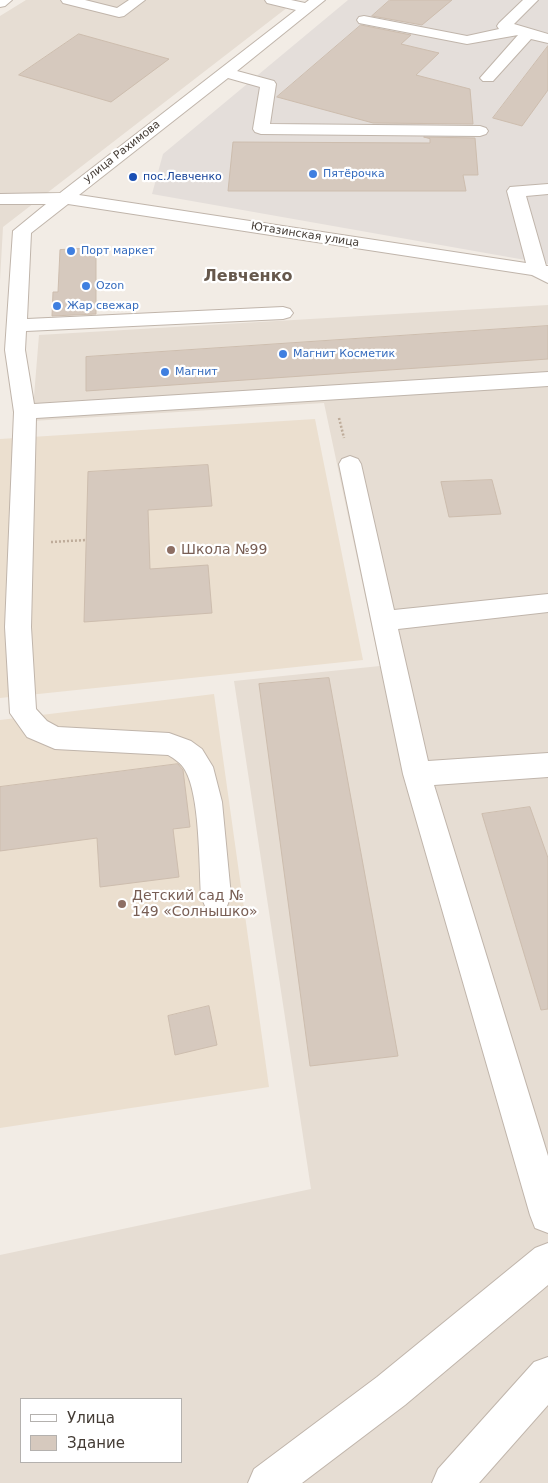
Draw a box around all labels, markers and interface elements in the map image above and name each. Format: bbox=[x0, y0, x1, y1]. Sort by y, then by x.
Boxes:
street label: улица Рахимова bbox=[81, 118, 163, 186]
place label: Пятёрочка bbox=[323, 167, 385, 181]
marker: Пятёрочка bbox=[307, 168, 319, 180]
place label: пос.Левченко bbox=[143, 170, 222, 184]
marker: пос.Левченко bbox=[127, 171, 139, 183]
street label: Ютазинская улица bbox=[250, 220, 360, 250]
place label: Порт маркет bbox=[81, 244, 155, 258]
marker: Порт маркет bbox=[65, 245, 77, 257]
district label: Левченко bbox=[203, 267, 293, 287]
place label: Ozon bbox=[96, 279, 124, 293]
marker: Ozon bbox=[80, 280, 92, 292]
place label: Жар свежар bbox=[67, 299, 139, 313]
marker: Жар свежар bbox=[51, 300, 63, 312]
place label: Магнит Косметик bbox=[293, 347, 395, 361]
marker: Магнит Косметик bbox=[277, 348, 289, 360]
place label: Магнит bbox=[175, 365, 218, 379]
marker: Магнит bbox=[159, 366, 171, 378]
place label: Школа №99 bbox=[181, 542, 267, 558]
marker: Школа №99 bbox=[165, 544, 177, 556]
place label: Детский сад № 149 «Солнышко» bbox=[132, 888, 258, 920]
marker: Детский сад № 149 «Солнышко» bbox=[116, 898, 128, 910]
legend bbox=[20, 1398, 182, 1463]
text: Улица bbox=[67, 1409, 115, 1427]
text: Здание bbox=[67, 1434, 125, 1452]

